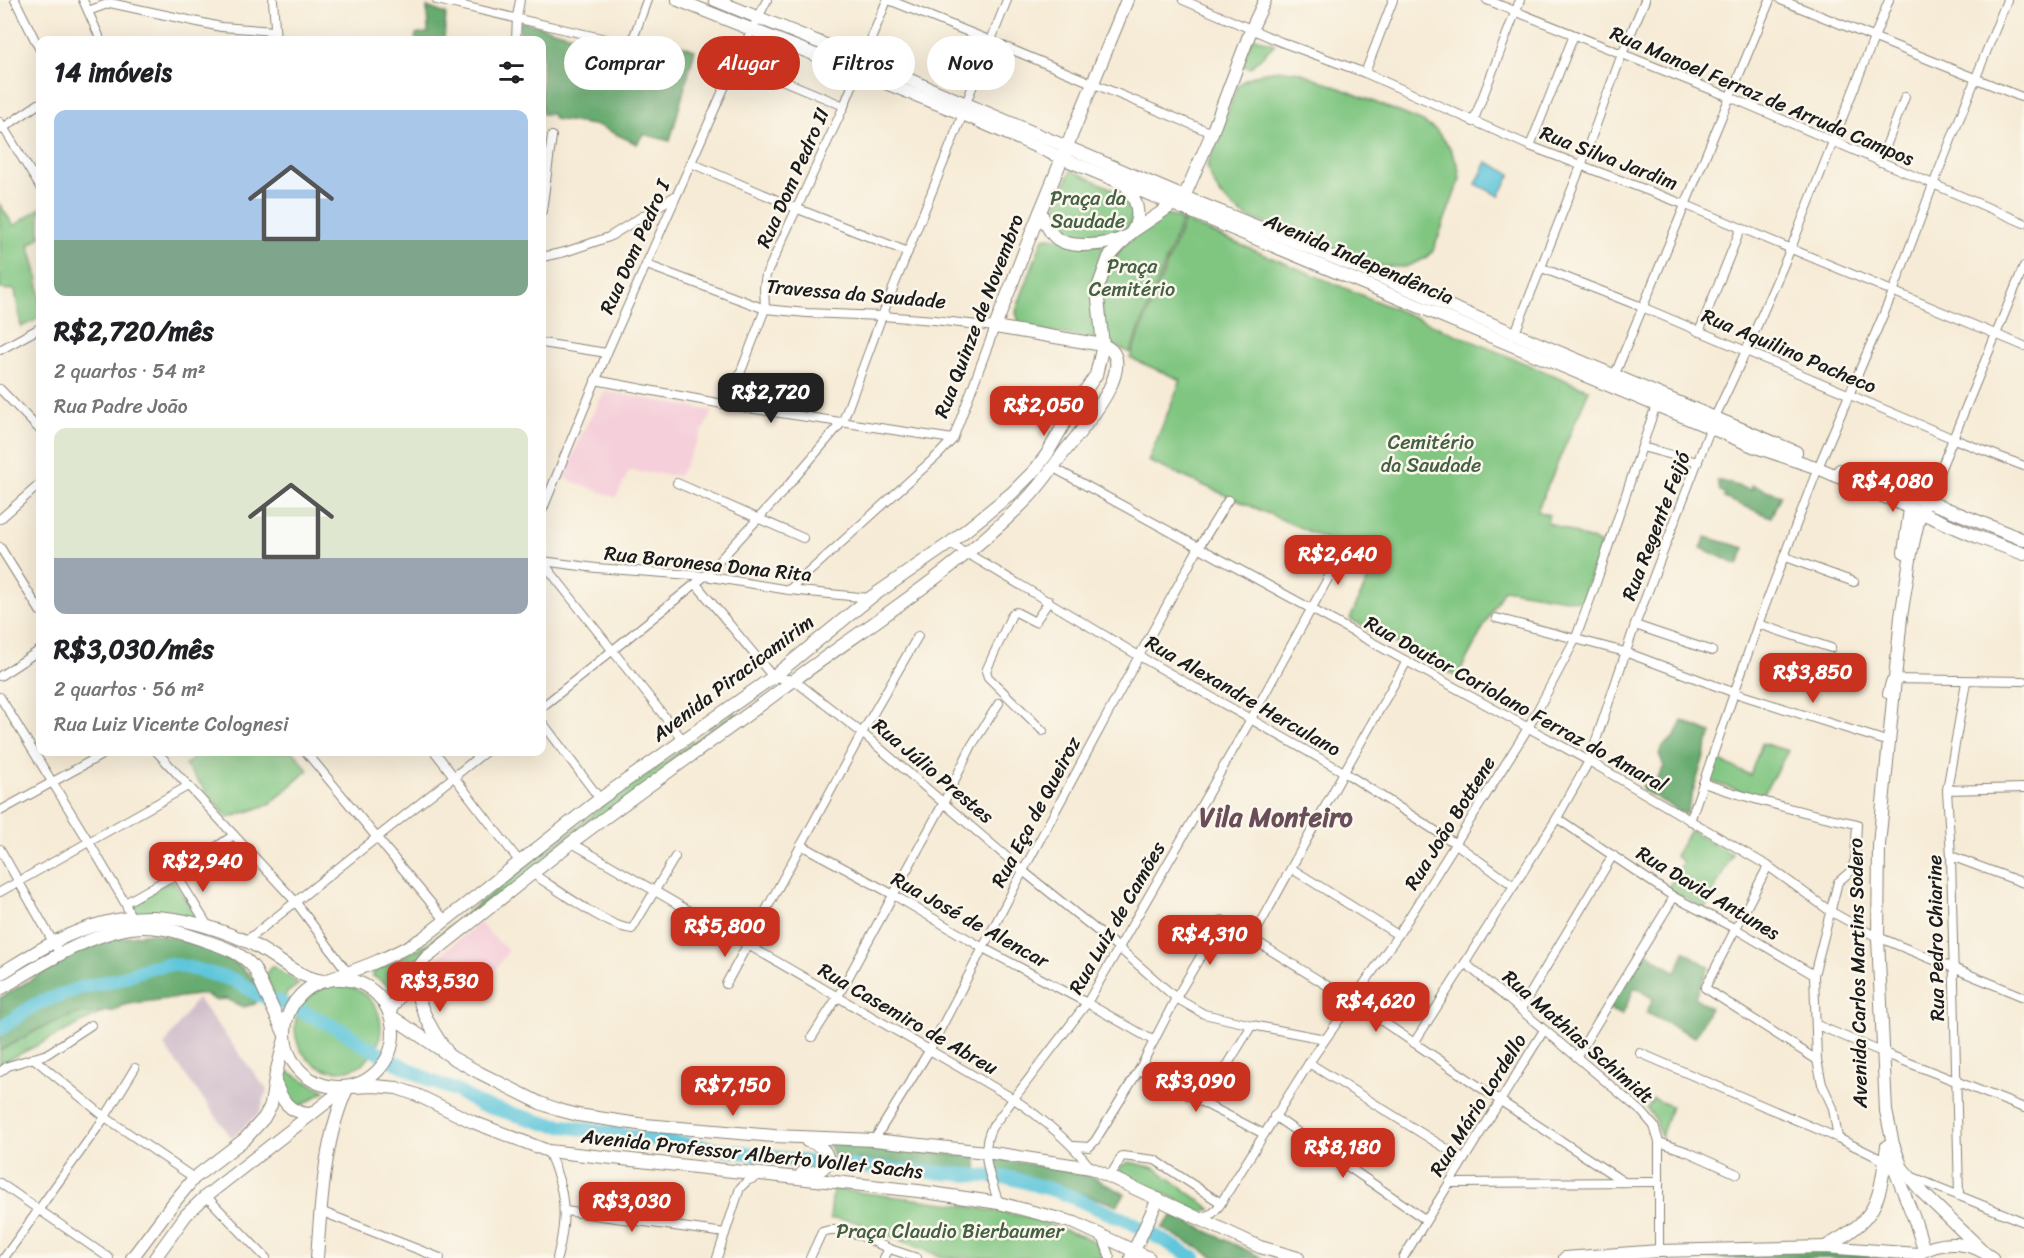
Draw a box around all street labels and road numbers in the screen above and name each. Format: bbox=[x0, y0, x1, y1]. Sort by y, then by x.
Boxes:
street label: Rua Manoel Ferraz de Arruda Campos bbox=[1604, 16, 1920, 176]
street label: Rua Dom Pedro II bbox=[746, 102, 840, 254]
street label: Rua Silva Jardim bbox=[1535, 116, 1683, 200]
street label: Rua Dom Pedro I bbox=[590, 173, 681, 320]
street label: Avenida Independência bbox=[1258, 203, 1459, 315]
street label: Rua Quinze de Novembro bbox=[924, 209, 1034, 423]
street label: Travessa da Saudade bbox=[765, 269, 947, 319]
street label: Rua Aquilino Pacheco bbox=[1696, 298, 1882, 404]
street label: Rua Regente Feijó bbox=[1611, 446, 1701, 606]
street label: Rua Baronesa Dona Rita bbox=[603, 536, 813, 592]
street label: Avenida Piracicamirim bbox=[643, 605, 822, 752]
street label: Rua Doutor Coriolano Ferraz do Amaral bbox=[1358, 606, 1674, 802]
street label: Rua Alexandre Herculano bbox=[1139, 626, 1348, 766]
street label: Rua Júlio Prestes bbox=[864, 709, 1003, 833]
street label: Rua Eça de Queiroz bbox=[981, 730, 1091, 894]
street label: Rua João Bottene bbox=[1395, 749, 1505, 897]
street label: Rua Luiz de Camões bbox=[1059, 834, 1176, 1001]
street label: Rua David Antunes bbox=[1629, 836, 1787, 950]
street label: Avenida Carlos Martins Sodero bbox=[1838, 838, 1878, 1109]
street label: Rua Pedro Chiarine bbox=[1917, 855, 1955, 1021]
street label: Rua José de Alencar bbox=[884, 862, 1056, 978]
street label: Rua Casemiro de Abreu bbox=[811, 953, 1005, 1085]
street label: Rua Mathias Schimidt bbox=[1494, 961, 1662, 1113]
street label: Rua Mário Lordello bbox=[1420, 1026, 1536, 1184]
street label: Avenida Professor Alberto Vollet Sachs bbox=[579, 1119, 925, 1189]

